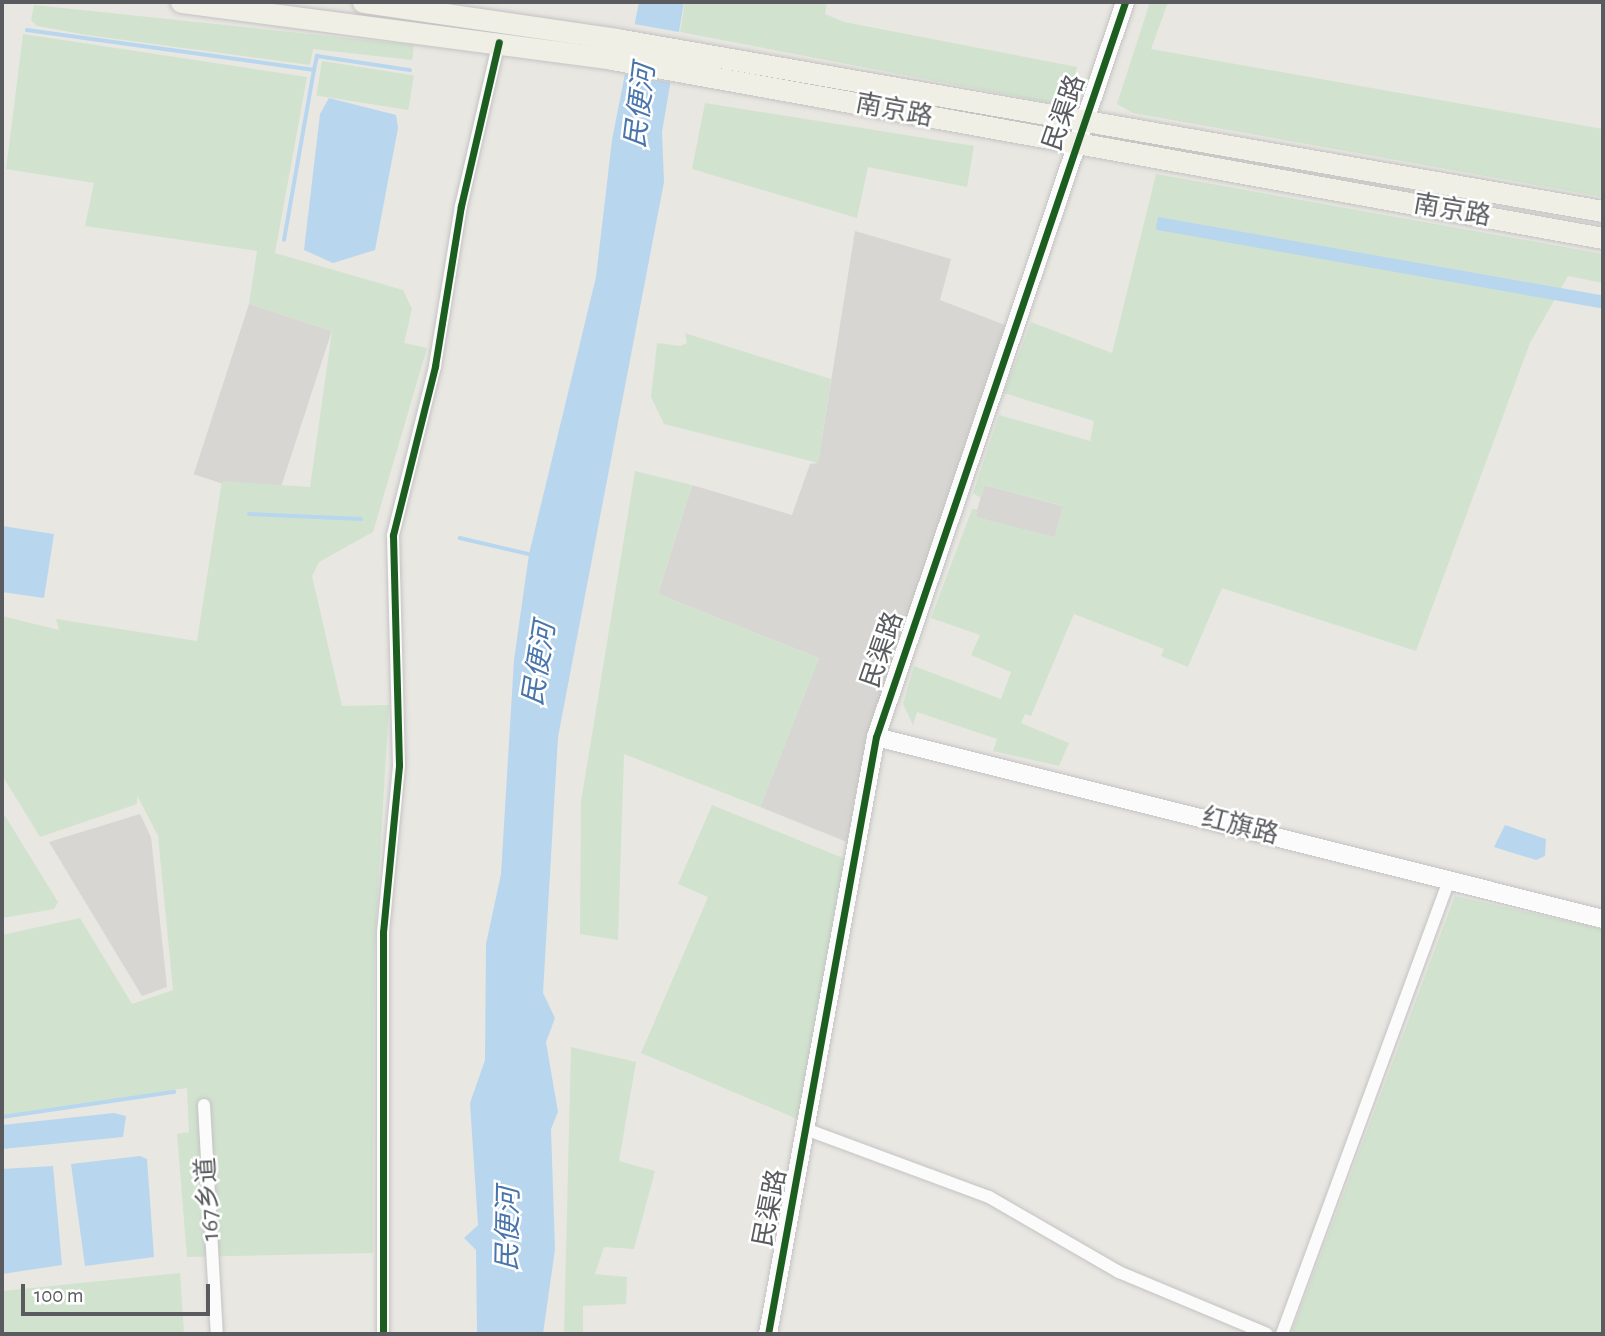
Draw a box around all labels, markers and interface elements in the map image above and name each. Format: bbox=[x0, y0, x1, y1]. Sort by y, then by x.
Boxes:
water label: 民便河 bbox=[619, 62, 663, 150]
street label: 民渠路 bbox=[1038, 71, 1092, 155]
street label: 南京路 bbox=[853, 88, 935, 134]
street label: 南京路 bbox=[1411, 189, 1493, 233]
street label: 民渠路 bbox=[856, 608, 910, 692]
water label: 民便河 bbox=[517, 620, 563, 708]
street label: 红旗路 bbox=[1198, 802, 1282, 852]
street label: 167乡道 bbox=[191, 1156, 227, 1242]
street label: 民渠路 bbox=[748, 1167, 794, 1249]
water label: 民便河 bbox=[491, 1187, 527, 1271]
scale bar bbox=[24, 1270, 214, 1314]
text: 100 m bbox=[34, 1285, 84, 1306]

